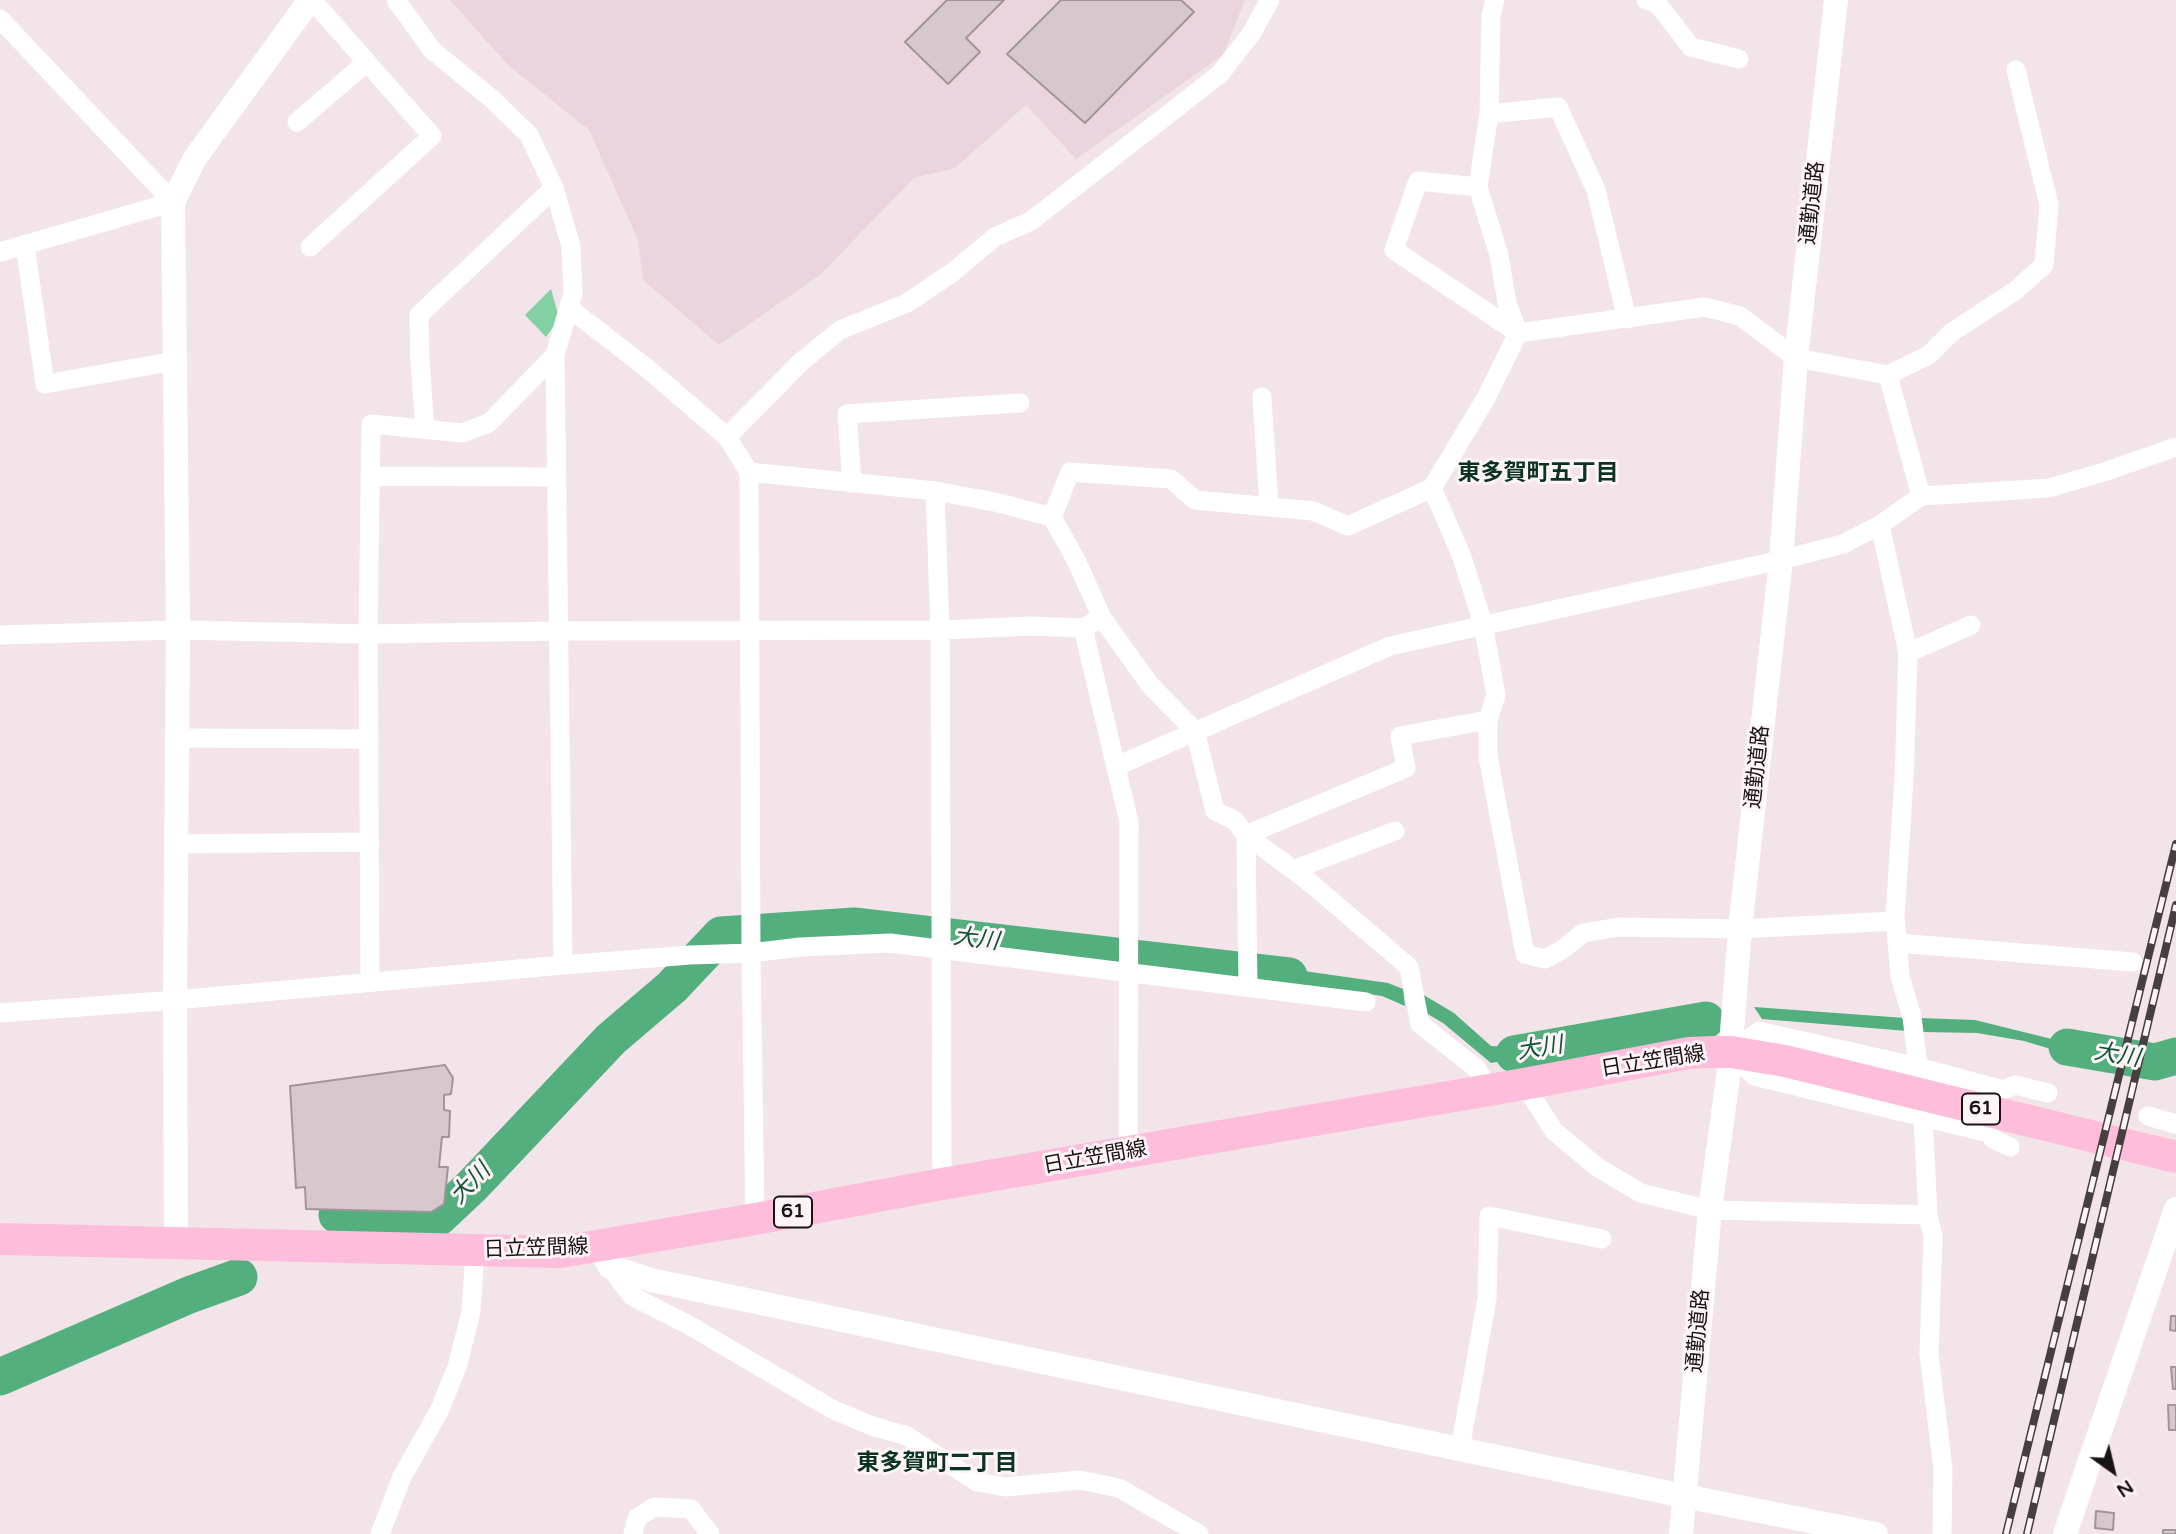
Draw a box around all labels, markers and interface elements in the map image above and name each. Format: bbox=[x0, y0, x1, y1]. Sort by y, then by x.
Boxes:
street label: 通勤道路 bbox=[1796, 160, 1830, 246]
district label: 東多賀町五丁目 bbox=[1458, 460, 1618, 488]
street label: 通勤道路 bbox=[1741, 724, 1775, 810]
water label: 大川 bbox=[951, 923, 1001, 957]
water label: 大川 bbox=[1515, 1032, 1565, 1066]
water label: 大川 bbox=[2092, 1039, 2142, 1073]
street label: 日立笠間線 bbox=[1599, 1041, 1707, 1083]
road number: 61 bbox=[1962, 1093, 2000, 1124]
street label: 日立笠間線 bbox=[1041, 1136, 1149, 1180]
water label: 大川 bbox=[445, 1158, 497, 1210]
road number: 61 bbox=[774, 1196, 812, 1228]
street label: 日立笠間線 bbox=[483, 1235, 589, 1263]
street label: 通勤道路 bbox=[1683, 1288, 1715, 1374]
north arrow bbox=[2078, 1436, 2148, 1506]
district label: 東多賀町二丁目 bbox=[857, 1450, 1017, 1478]
text: N bbox=[2112, 1475, 2137, 1502]

